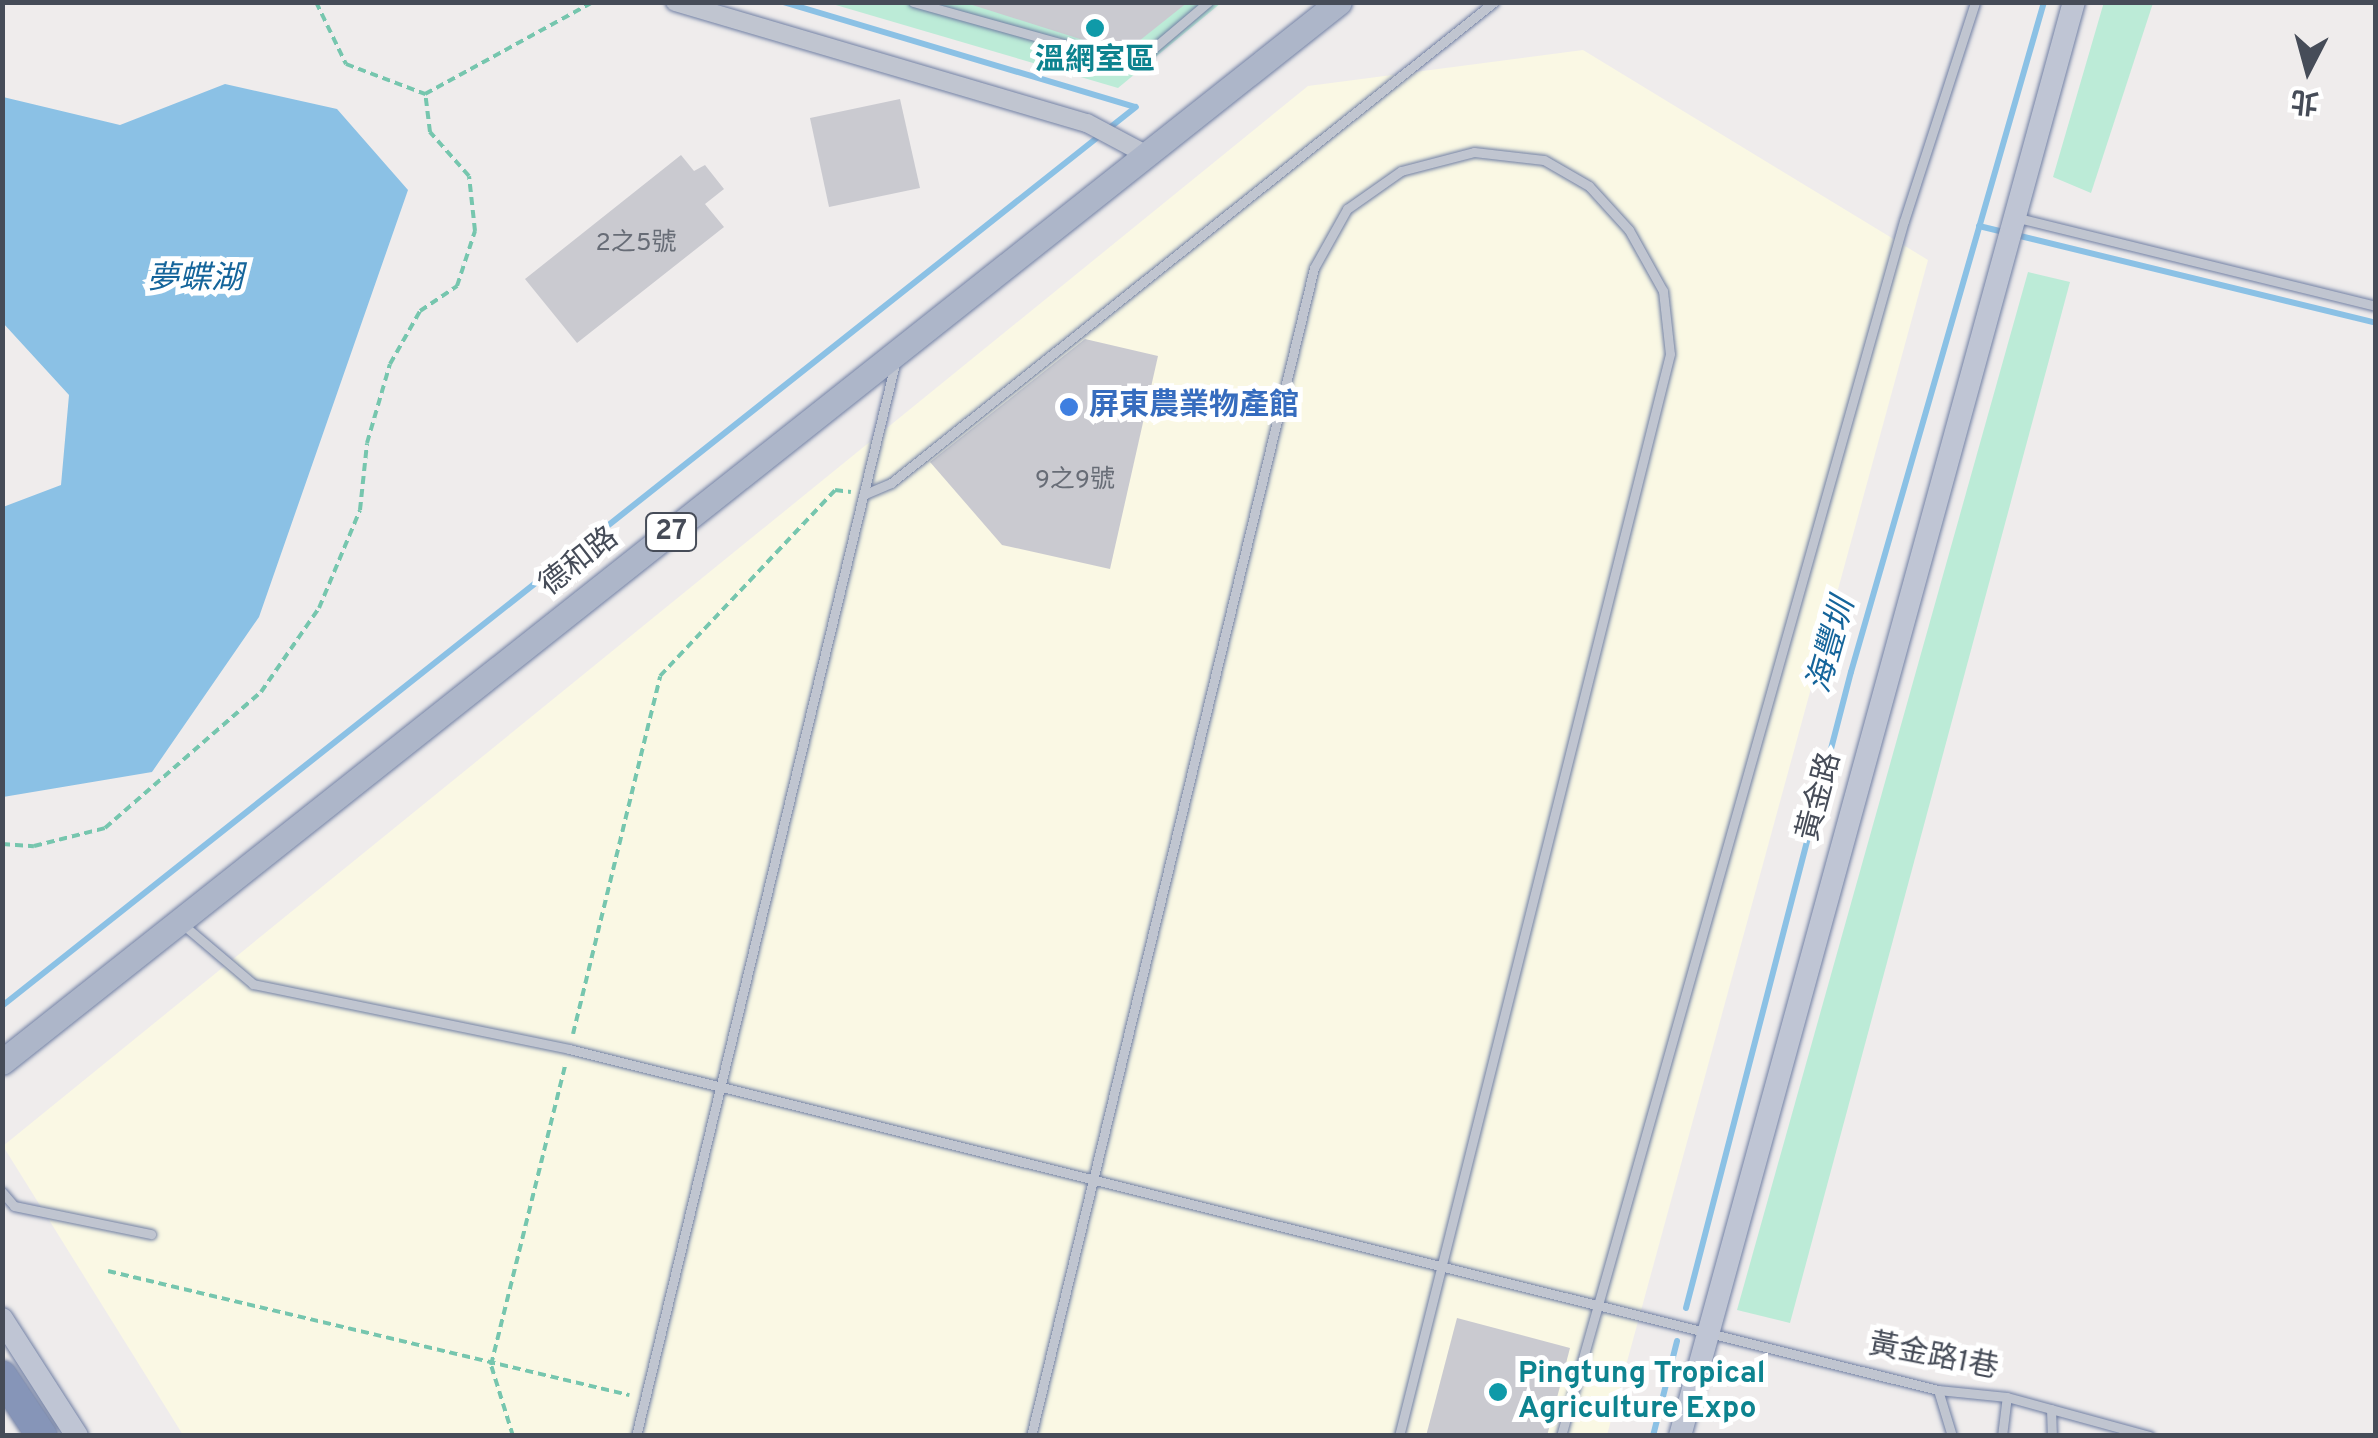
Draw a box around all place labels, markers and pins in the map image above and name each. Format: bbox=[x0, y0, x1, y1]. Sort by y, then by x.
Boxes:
marker: 溫網室區 bbox=[1084, 17, 1106, 39]
place label: 溫網室區 bbox=[1035, 44, 1155, 80]
place label: 屏東農業物產館 bbox=[1089, 389, 1299, 425]
marker: 屏東農業物產館 bbox=[1058, 396, 1080, 418]
place label: Pingtung Tropical Agriculture Expo bbox=[1518, 1357, 1765, 1428]
marker: Pingtung Tropical Agriculture Expo bbox=[1487, 1381, 1509, 1403]

